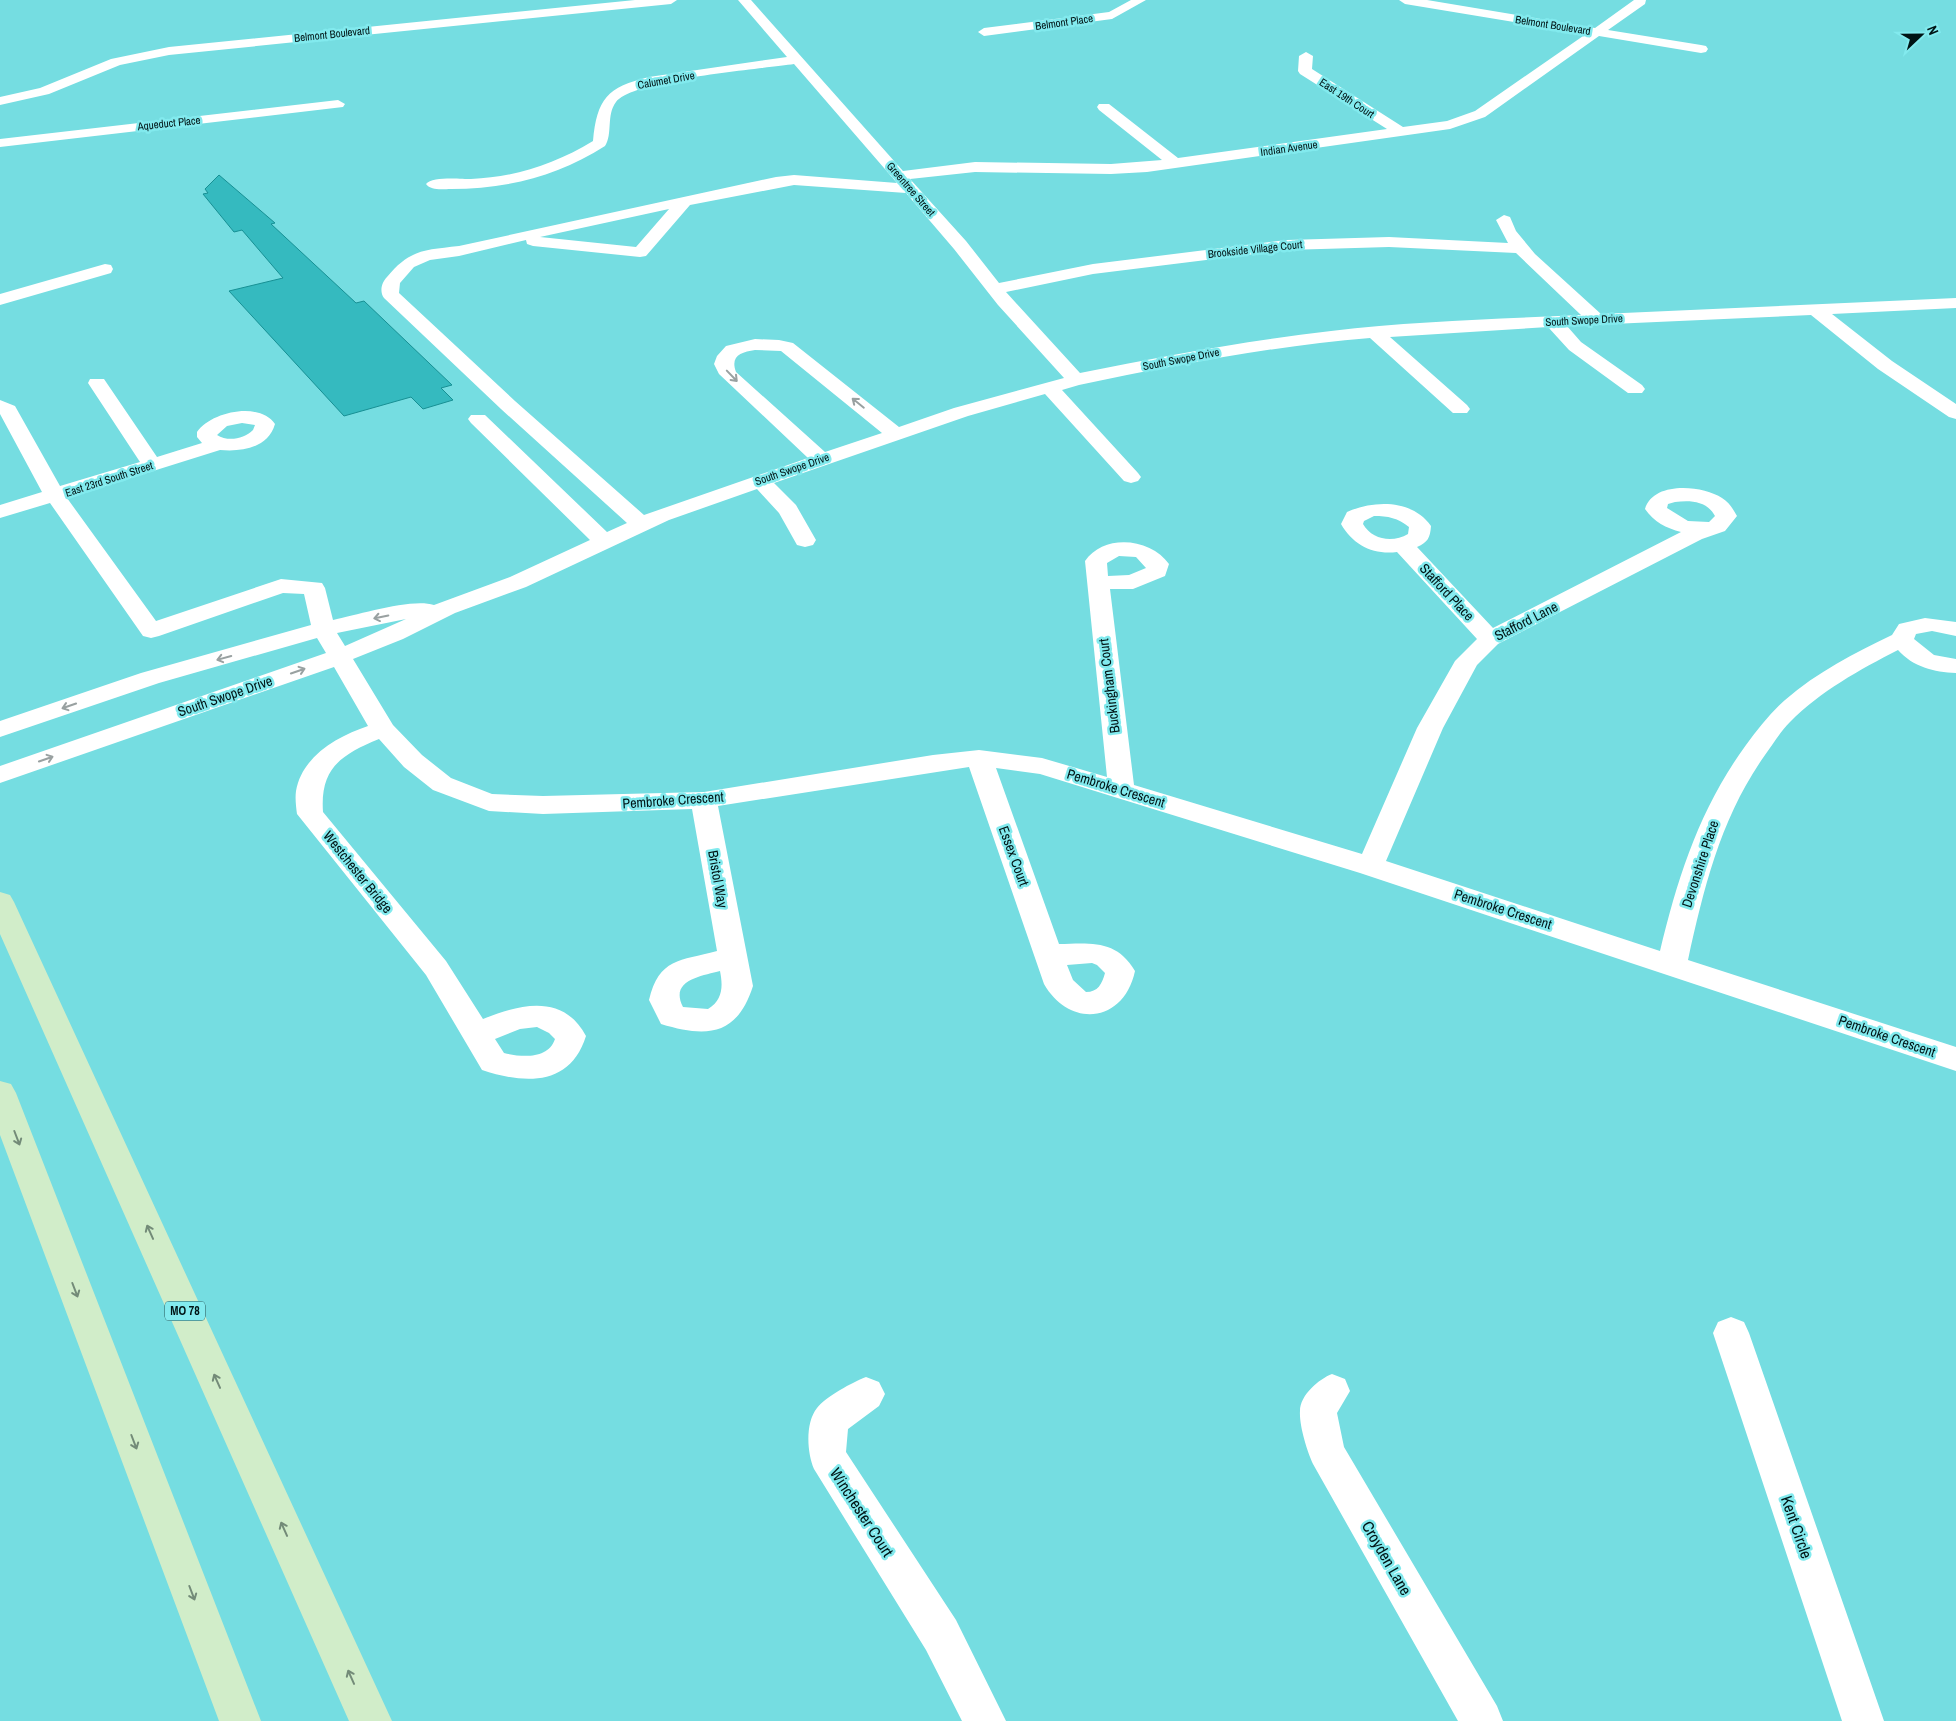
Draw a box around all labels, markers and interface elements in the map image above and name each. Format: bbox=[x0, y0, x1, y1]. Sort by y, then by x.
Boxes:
north arrow bbox=[1896, 10, 1946, 60]
street label: Belmont Place bbox=[1034, 11, 1094, 33]
street label: Belmont Boulevard bbox=[1514, 12, 1592, 38]
street label: Belmont Boulevard bbox=[293, 23, 371, 45]
text: N bbox=[1923, 23, 1943, 37]
street label: Calumet Drive bbox=[636, 68, 696, 92]
street label: East 19th Court bbox=[1317, 75, 1378, 121]
street label: Aqueduct Place bbox=[136, 113, 201, 133]
street label: Indian Avenue bbox=[1260, 137, 1318, 159]
street label: Greentree Street bbox=[884, 159, 939, 219]
street label: Brookside Village Court bbox=[1207, 237, 1304, 261]
street label: South Swope Drive bbox=[1545, 311, 1623, 329]
street label: South Swope Drive bbox=[1142, 345, 1220, 373]
one-way arrow bbox=[726, 370, 738, 383]
one-way arrow bbox=[852, 398, 865, 409]
street label: South Swope Drive bbox=[753, 450, 831, 488]
street label: East 23rd South Street bbox=[63, 458, 155, 500]
street label: Stafford Place bbox=[1416, 560, 1478, 624]
street label: Stafford Lane bbox=[1491, 597, 1561, 645]
one-way arrow bbox=[374, 612, 390, 622]
street label: Buckingham Court bbox=[1094, 638, 1124, 734]
one-way arrow bbox=[217, 653, 233, 663]
one-way arrow bbox=[290, 665, 306, 675]
street label: South Swope Drive bbox=[175, 671, 275, 721]
one-way arrow bbox=[61, 701, 77, 711]
one-way arrow bbox=[38, 754, 53, 763]
street label: Pembroke Crescent bbox=[1065, 765, 1167, 811]
street label: Pembroke Crescent bbox=[622, 787, 724, 813]
street label: Devonshire Place bbox=[1677, 818, 1723, 910]
street label: Essex Court bbox=[995, 824, 1033, 888]
street label: Westchester Bridge bbox=[319, 827, 397, 917]
street label: Bristol Way bbox=[704, 849, 732, 910]
street label: Pembroke Crescent bbox=[1452, 885, 1554, 933]
street label: Pembroke Crescent bbox=[1836, 1011, 1938, 1061]
one-way arrow bbox=[13, 1130, 23, 1145]
one-way arrow bbox=[144, 1225, 154, 1240]
one-way arrow bbox=[71, 1282, 81, 1297]
road number: MO 78 bbox=[165, 1302, 205, 1320]
one-way arrow bbox=[211, 1373, 221, 1388]
one-way arrow bbox=[130, 1434, 139, 1449]
street label: Winchester Court bbox=[825, 1463, 899, 1561]
street label: Kent Circle bbox=[1776, 1493, 1818, 1561]
street label: Croyden Lane bbox=[1357, 1517, 1417, 1599]
one-way arrow bbox=[278, 1522, 288, 1537]
one-way arrow bbox=[188, 1585, 197, 1601]
one-way arrow bbox=[345, 1670, 355, 1685]

